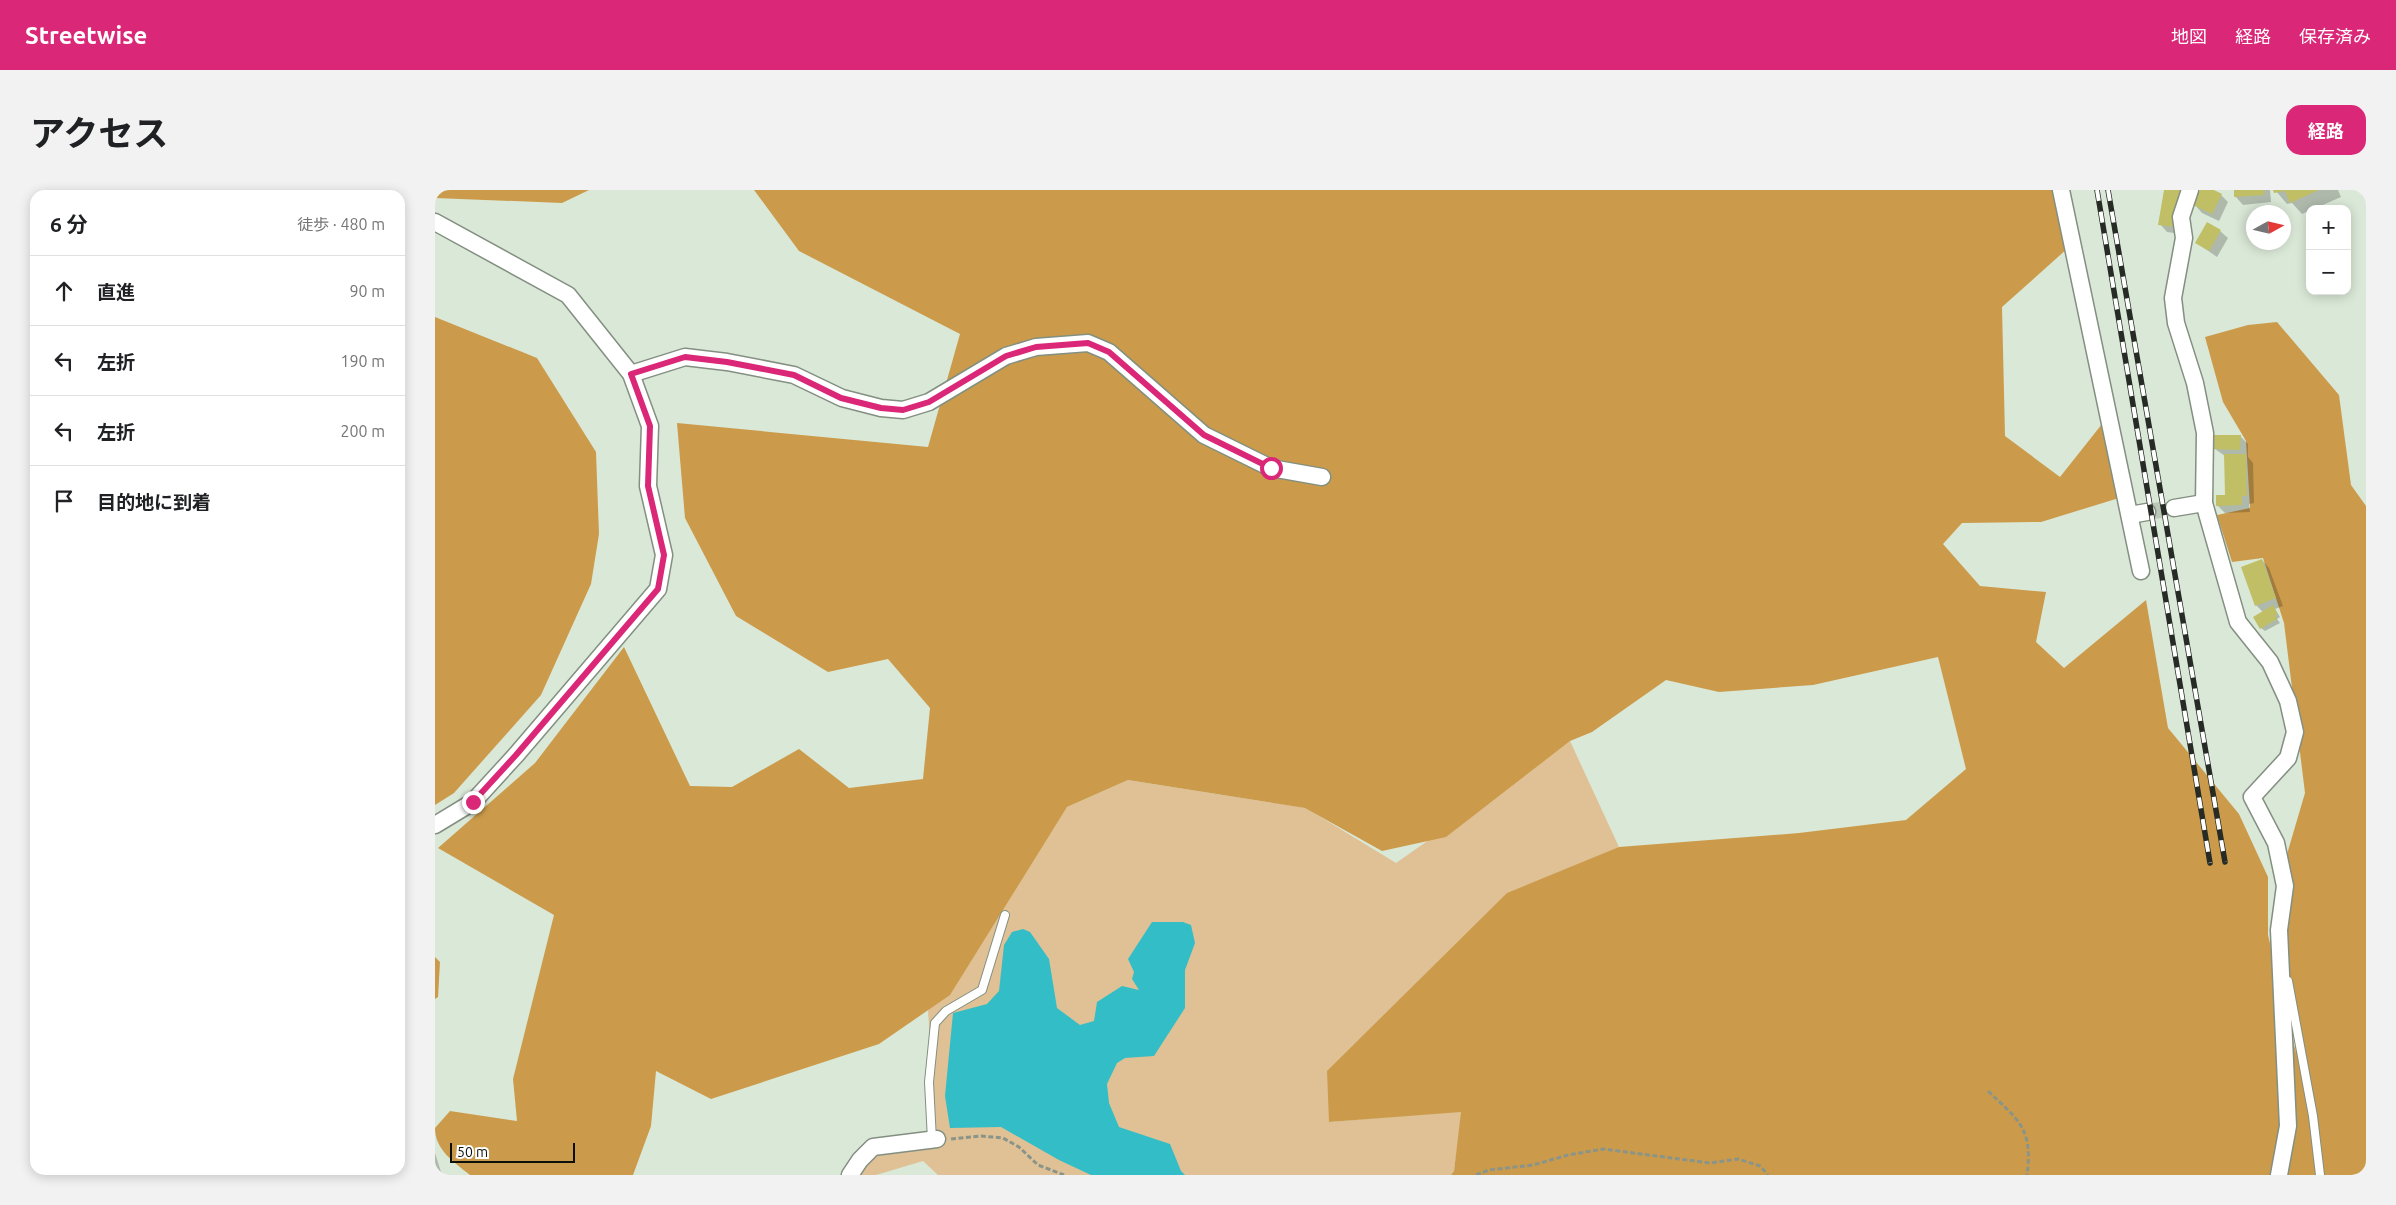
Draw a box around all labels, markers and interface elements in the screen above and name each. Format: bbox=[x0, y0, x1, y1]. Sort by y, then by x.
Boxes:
text: Streetwise bbox=[25, 22, 147, 49]
text: 地図 bbox=[2171, 26, 2207, 46]
text: 経路 bbox=[2235, 26, 2271, 46]
text: 保存済み bbox=[2299, 26, 2371, 46]
button: 経路 bbox=[2286, 105, 2366, 155]
text: アクセス bbox=[30, 113, 168, 153]
north arrow bbox=[2246, 205, 2291, 250]
map controls bbox=[2306, 205, 2351, 295]
button: + bbox=[2306, 205, 2351, 250]
text: 6 分 bbox=[50, 212, 88, 236]
text: 徒歩 · 480 m bbox=[297, 215, 385, 233]
button: − bbox=[2306, 250, 2351, 295]
icon: ahead bbox=[50, 277, 78, 305]
text: 直進 bbox=[97, 281, 135, 303]
text: 90 m bbox=[349, 282, 385, 300]
icon: left bbox=[50, 347, 78, 375]
text: 左折 bbox=[97, 351, 135, 373]
text: 190 m bbox=[340, 352, 385, 370]
icon: left bbox=[50, 417, 78, 445]
text: 左折 bbox=[97, 421, 135, 443]
text: 200 m bbox=[340, 422, 385, 440]
route start bbox=[1260, 457, 1283, 480]
icon: arrive bbox=[50, 487, 78, 515]
text: 目的地に到着 bbox=[97, 491, 211, 513]
route end bbox=[462, 791, 485, 814]
scale bar bbox=[450, 1140, 575, 1163]
text: 50 m bbox=[457, 1144, 488, 1160]

